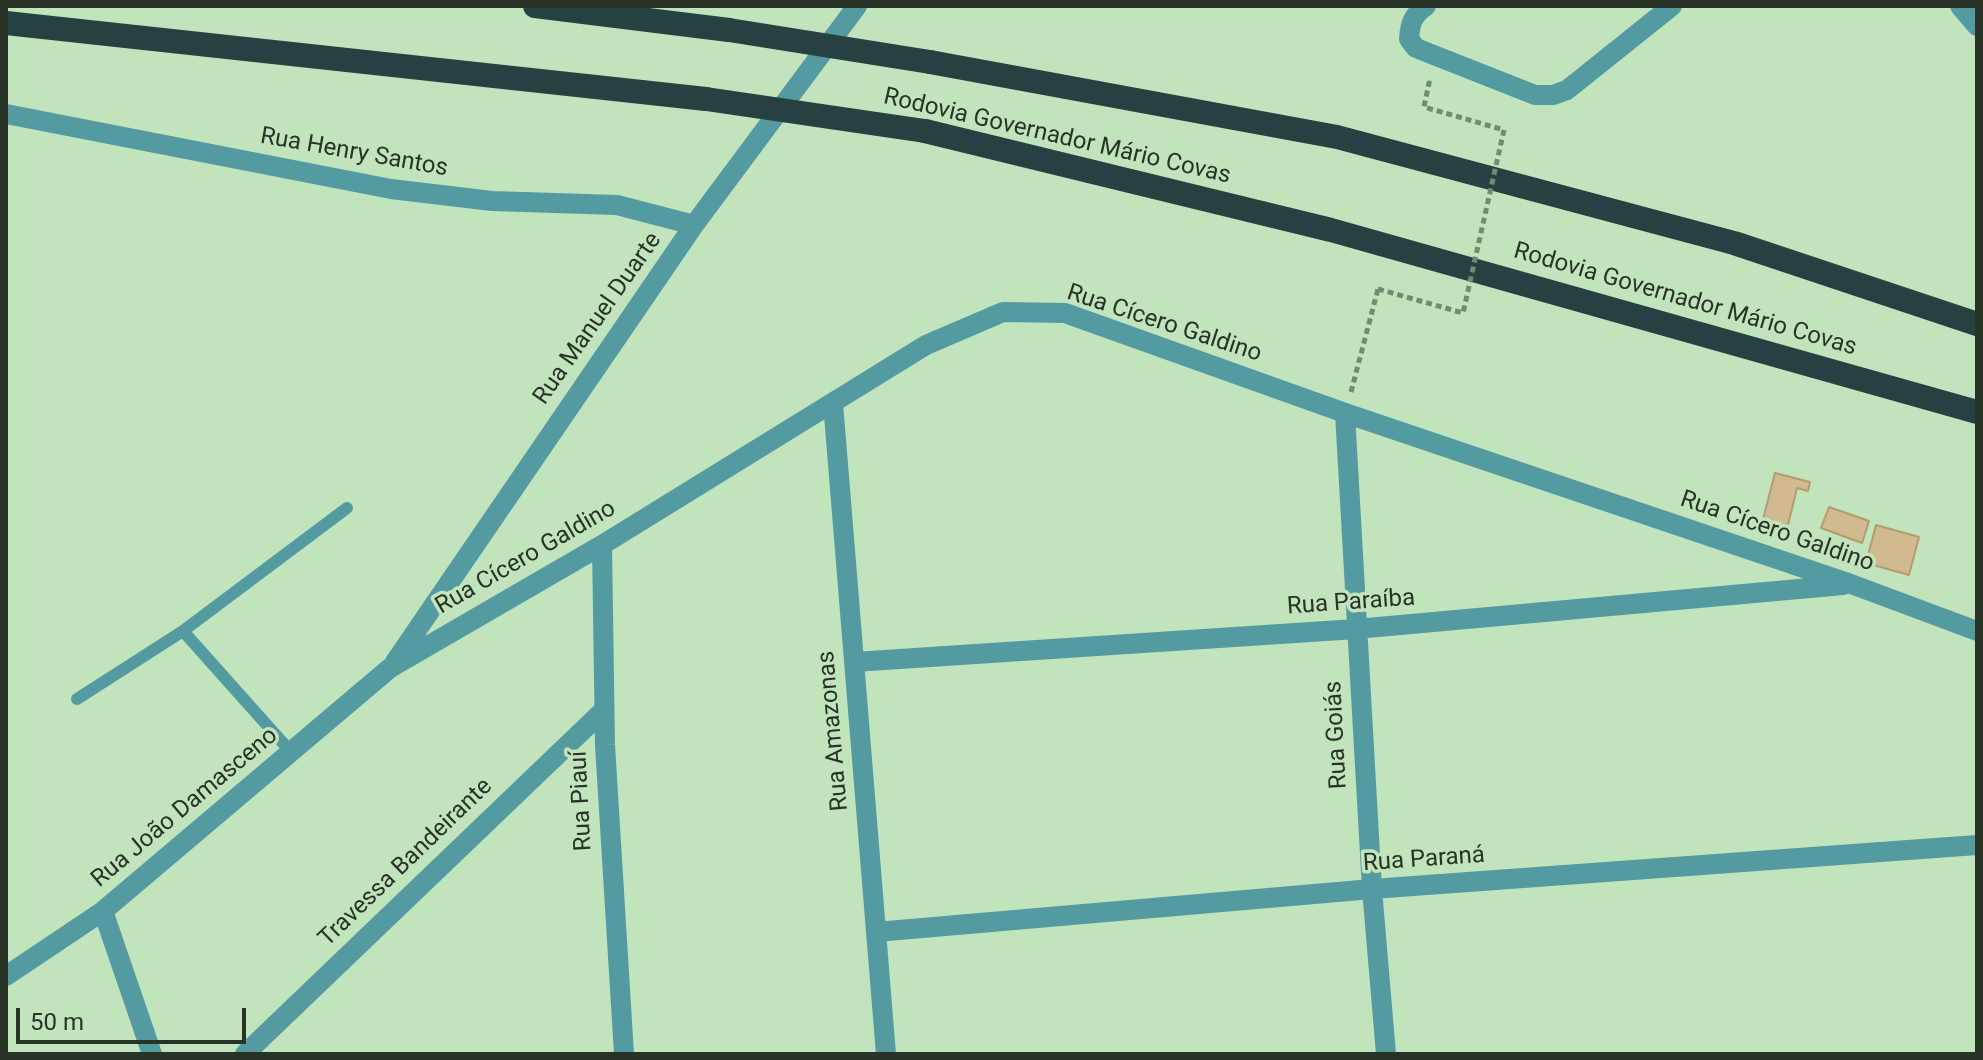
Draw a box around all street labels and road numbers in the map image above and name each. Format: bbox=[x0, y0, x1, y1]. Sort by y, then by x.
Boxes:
street label: Rodovia Governador Mário Covas bbox=[881, 83, 1233, 191]
street label: Rua Henry Santos bbox=[258, 122, 450, 184]
street label: Rua Manuel Duarte bbox=[528, 227, 668, 411]
street label: Rodovia Governador Mário Covas bbox=[1510, 237, 1860, 363]
street label: Rua Cícero Galdino bbox=[1063, 279, 1265, 369]
street label: Rua Cícero Galdino bbox=[1676, 485, 1878, 579]
street label: Rua Cícero Galdino bbox=[431, 495, 621, 621]
street label: Rua Paraíba bbox=[1286, 584, 1416, 622]
street label: Rua Amazonas bbox=[813, 650, 855, 812]
street label: Rua Goiás bbox=[1320, 680, 1354, 790]
street label: Rua João Damasceno bbox=[86, 722, 284, 894]
street label: Rua Piauí bbox=[565, 750, 599, 852]
street label: Travessa Bandeirante bbox=[313, 773, 499, 953]
street label: Rua Paraná bbox=[1362, 841, 1486, 879]

